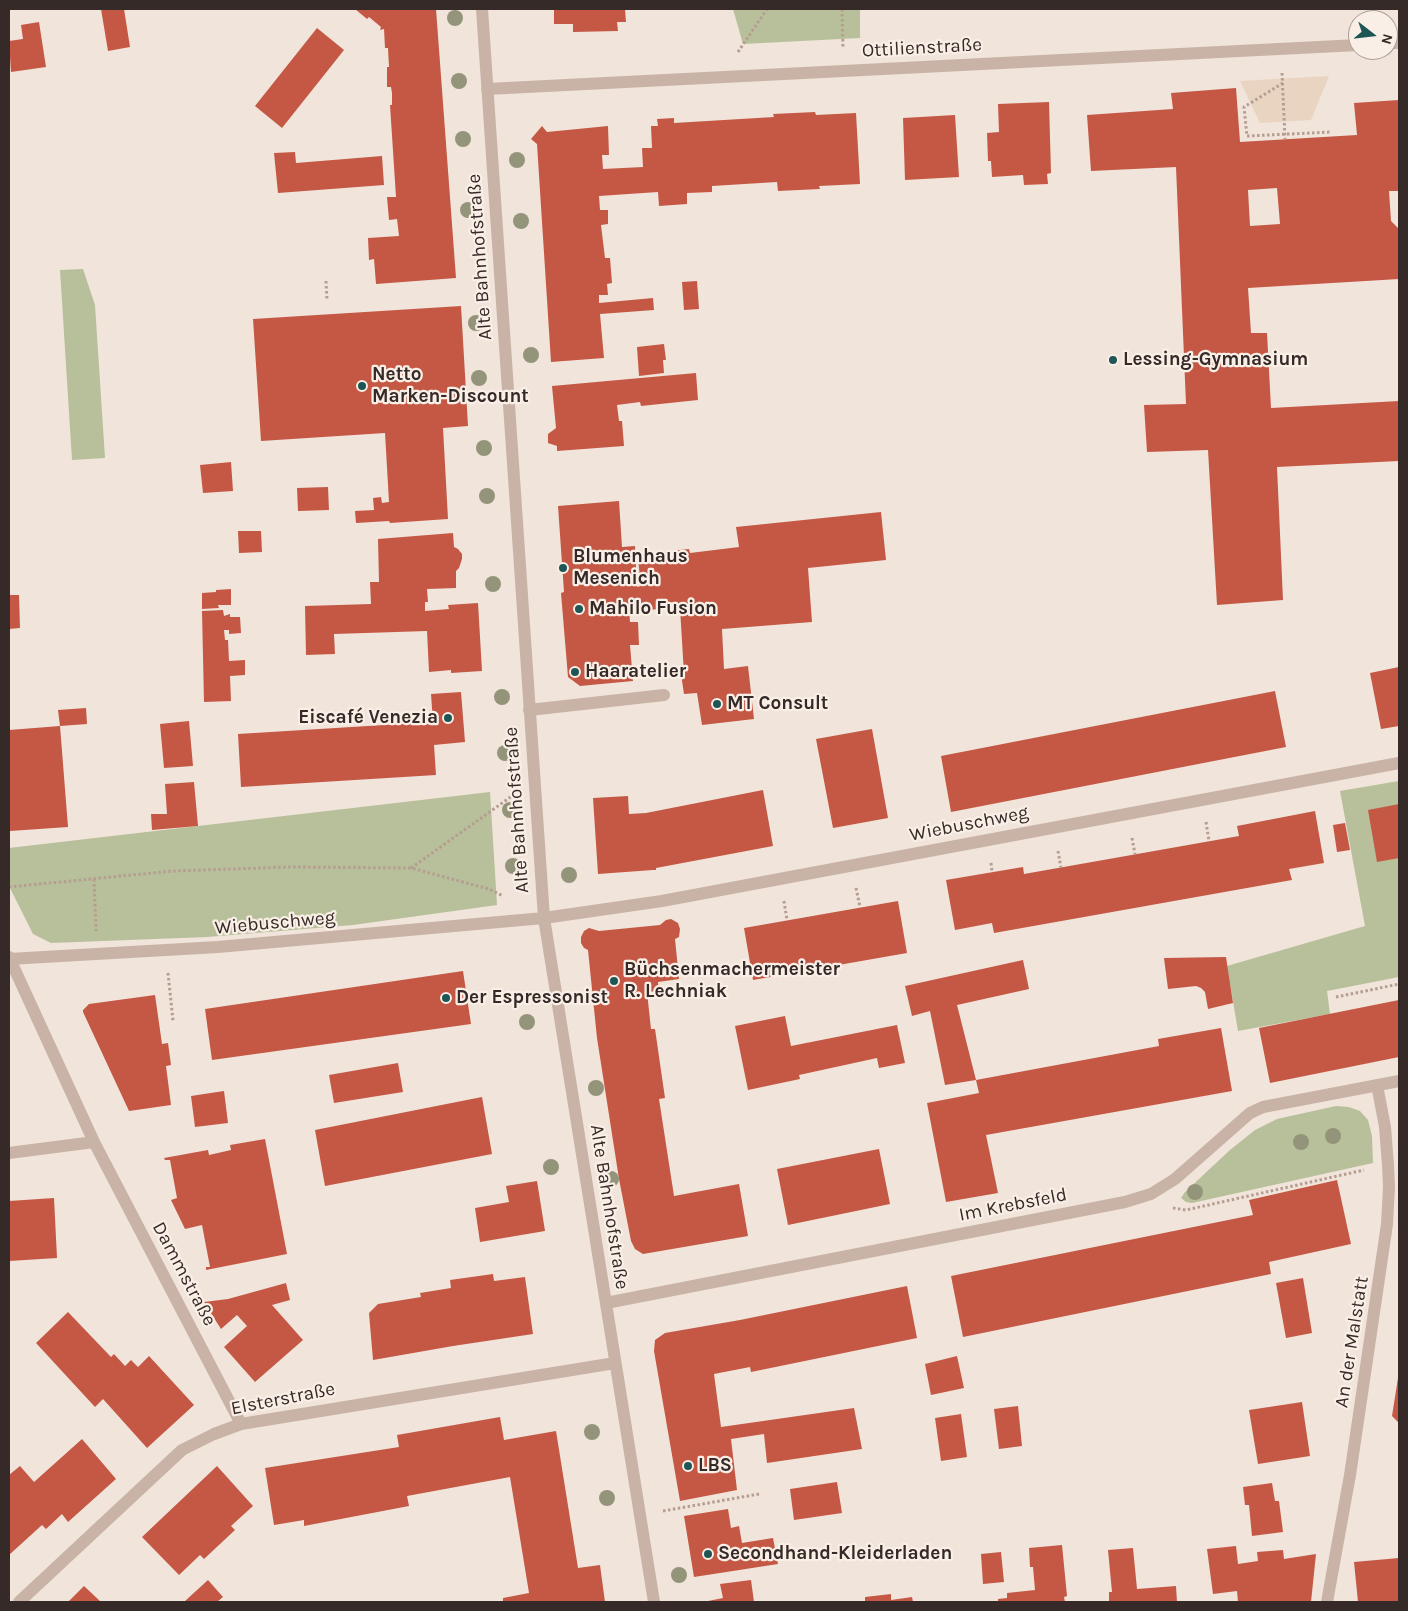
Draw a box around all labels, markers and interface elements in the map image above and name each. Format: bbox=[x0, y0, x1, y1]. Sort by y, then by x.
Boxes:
north arrow bbox=[1348, 10, 1398, 60]
text: N bbox=[1377, 32, 1396, 46]
street label: Ottilienstraße bbox=[861, 33, 983, 63]
street label: Alte Bahnhofstraße bbox=[463, 173, 497, 341]
place label: Lessing-Gymnasium bbox=[1123, 349, 1308, 371]
marker: Lessing-Gymnasium bbox=[1107, 354, 1119, 366]
place label: Netto Marken-Discount bbox=[372, 364, 529, 408]
marker: Netto Marken-Discount bbox=[356, 380, 368, 392]
place label: Blumenhaus Mesenich bbox=[573, 546, 688, 590]
marker: Blumenhaus Mesenich bbox=[557, 562, 569, 574]
place label: Mahilo Fusion bbox=[589, 598, 717, 620]
marker: Mahilo Fusion bbox=[573, 603, 585, 615]
place label: Haaratelier bbox=[585, 661, 686, 683]
marker: Haaratelier bbox=[569, 666, 581, 678]
place label: MT Consult bbox=[727, 693, 828, 715]
marker: MT Consult bbox=[711, 698, 723, 710]
place label: Eiscafé Venezia bbox=[298, 707, 438, 729]
marker: Eiscafé Venezia bbox=[442, 712, 454, 724]
street label: Alte Bahnhofstraße bbox=[500, 726, 534, 894]
street label: Wiebuschweg bbox=[908, 801, 1030, 847]
street label: Wiebuschweg bbox=[214, 906, 336, 940]
place label: Büchsenmachermeister R. Lechniak bbox=[624, 959, 840, 1003]
marker: Büchsenmachermeister R. Lechniak bbox=[608, 975, 620, 987]
place label: Der Espressonist bbox=[456, 987, 608, 1009]
marker: Der Espressonist bbox=[440, 992, 452, 1004]
street label: Alte Bahnhofstraße bbox=[585, 1123, 633, 1291]
street label: Im Krebsfeld bbox=[957, 1183, 1069, 1227]
street label: Dammstraße bbox=[147, 1218, 221, 1330]
street label: An der Malstatt bbox=[1330, 1275, 1374, 1409]
street label: Elsterstraße bbox=[229, 1378, 337, 1420]
place label: LBS bbox=[698, 1455, 732, 1477]
marker: LBS bbox=[682, 1460, 694, 1472]
place label: Secondhand-Kleiderladen bbox=[718, 1543, 952, 1565]
marker: Secondhand-Kleiderladen bbox=[702, 1548, 714, 1560]

